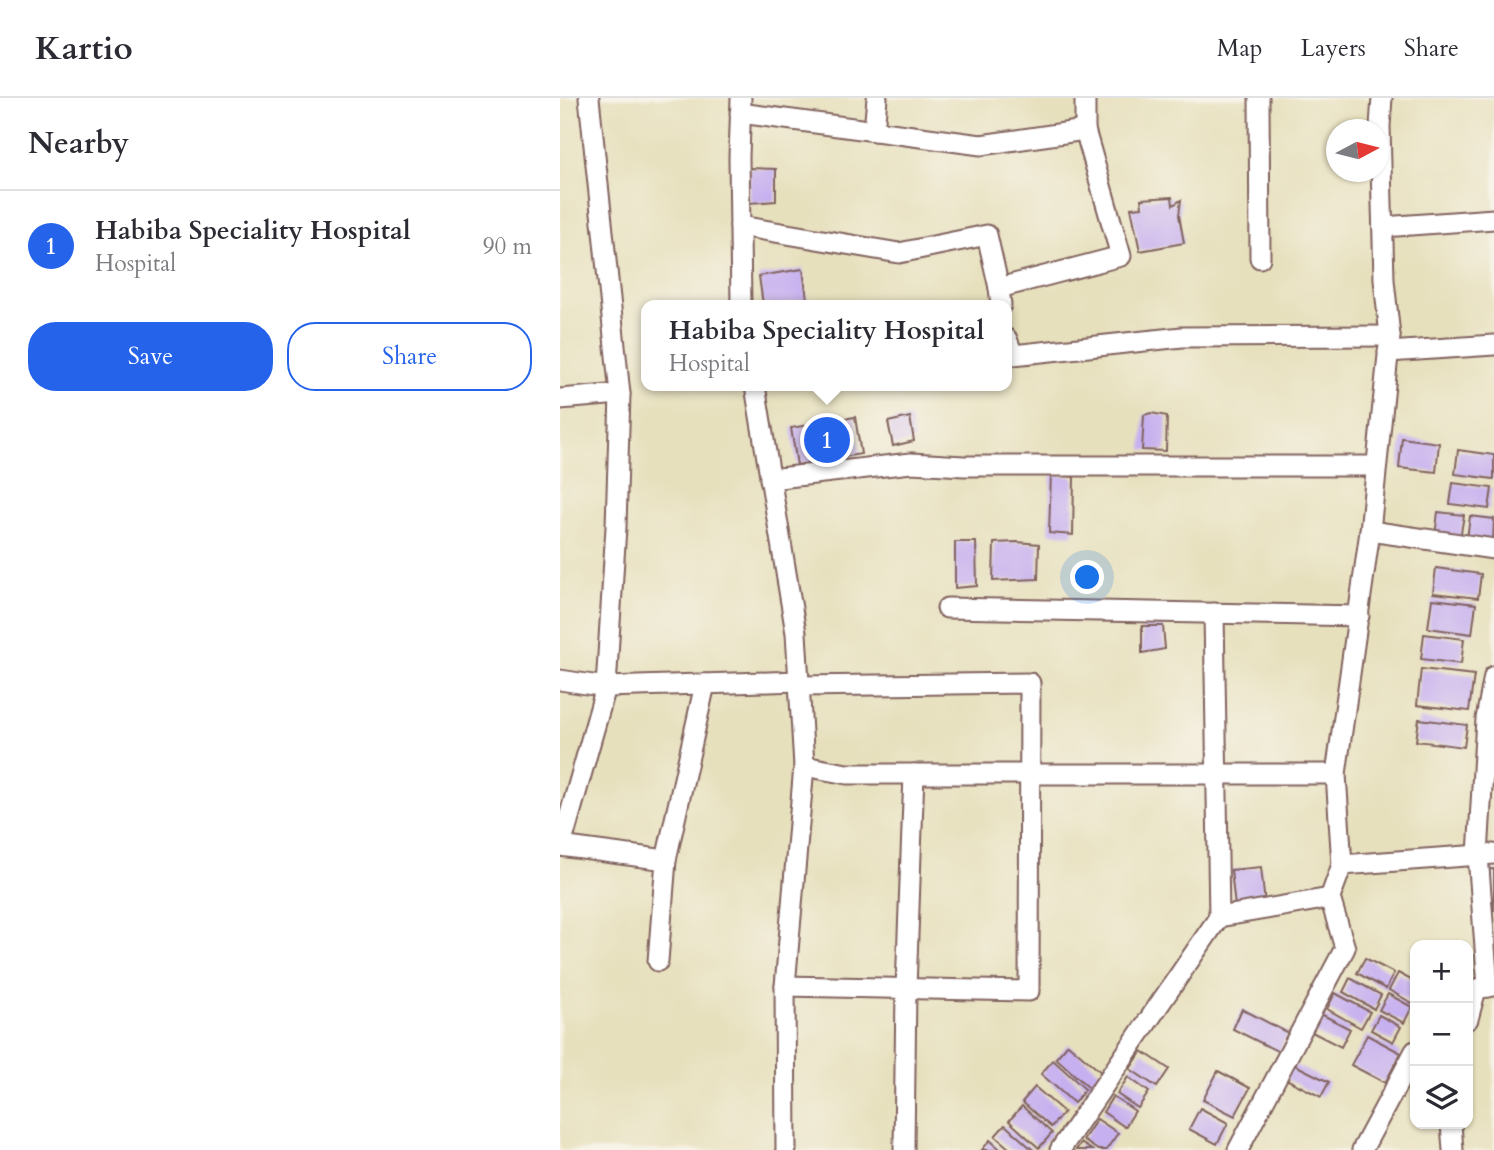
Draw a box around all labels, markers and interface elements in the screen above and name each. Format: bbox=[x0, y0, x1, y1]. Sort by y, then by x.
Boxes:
text: Kartio bbox=[35, 26, 133, 71]
text: Map bbox=[1217, 32, 1263, 65]
text: Layers bbox=[1301, 32, 1366, 65]
text: Share bbox=[1404, 32, 1459, 65]
north arrow bbox=[1326, 119, 1389, 182]
text: Nearby bbox=[28, 123, 129, 164]
text: Habiba Speciality Hospital bbox=[95, 213, 411, 248]
text: 1 bbox=[45, 231, 57, 262]
text: 90 m bbox=[483, 231, 532, 262]
text: Hospital bbox=[95, 248, 176, 279]
popup bbox=[641, 300, 1012, 391]
text: Habiba Speciality Hospital bbox=[669, 313, 984, 348]
button: Save bbox=[28, 322, 273, 391]
button: Share bbox=[287, 322, 532, 391]
text: Hospital bbox=[669, 348, 750, 379]
pin: 1 bbox=[804, 414, 850, 466]
your location bbox=[1070, 560, 1104, 594]
map controls bbox=[1410, 940, 1473, 1129]
button: + bbox=[1410, 940, 1473, 1003]
button: − bbox=[1410, 1003, 1473, 1066]
button: layers bbox=[1410, 1066, 1473, 1129]

